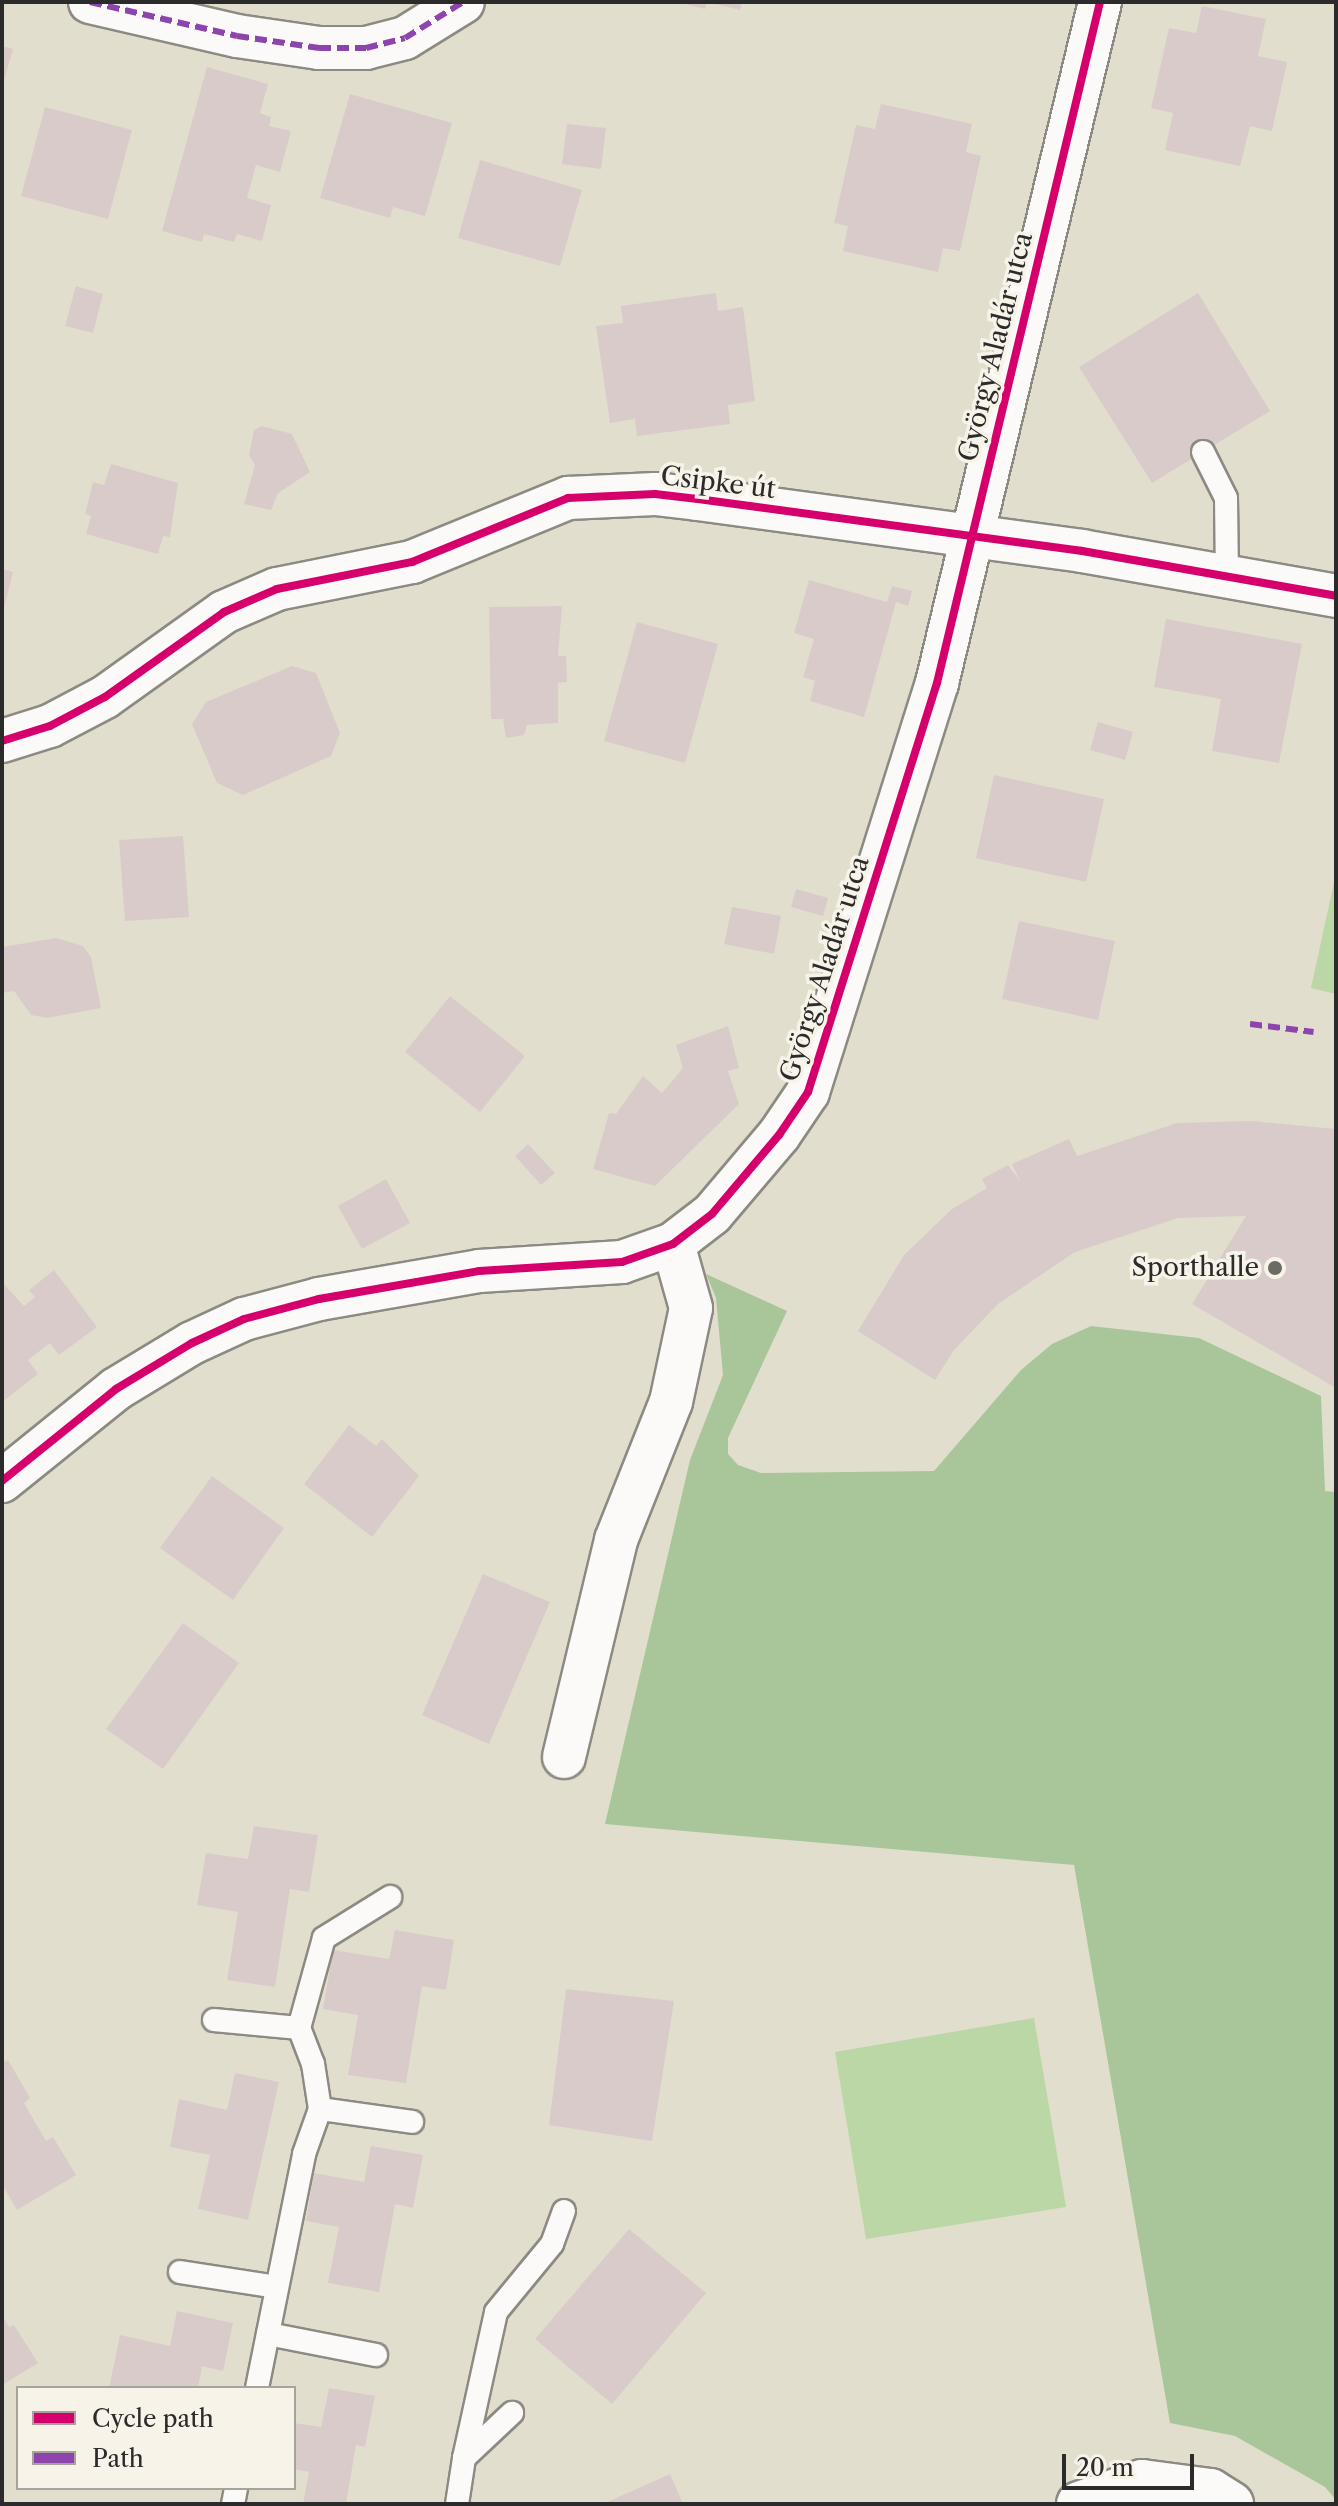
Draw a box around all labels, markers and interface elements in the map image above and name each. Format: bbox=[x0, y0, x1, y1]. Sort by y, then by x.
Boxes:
street label: György Aladár utca bbox=[952, 228, 1040, 466]
street label: Csipke út bbox=[659, 460, 777, 506]
street label: György Aladár utca bbox=[774, 851, 876, 1087]
place label: Sporthalle bbox=[1131, 1252, 1259, 1284]
marker: Sporthalle bbox=[1266, 1259, 1284, 1277]
legend bbox=[16, 2386, 296, 2490]
text: Cycle path bbox=[92, 2404, 214, 2433]
scale bar bbox=[1066, 2438, 1198, 2488]
text: Path bbox=[92, 2444, 144, 2473]
text: 20 m bbox=[1076, 2453, 1134, 2482]

